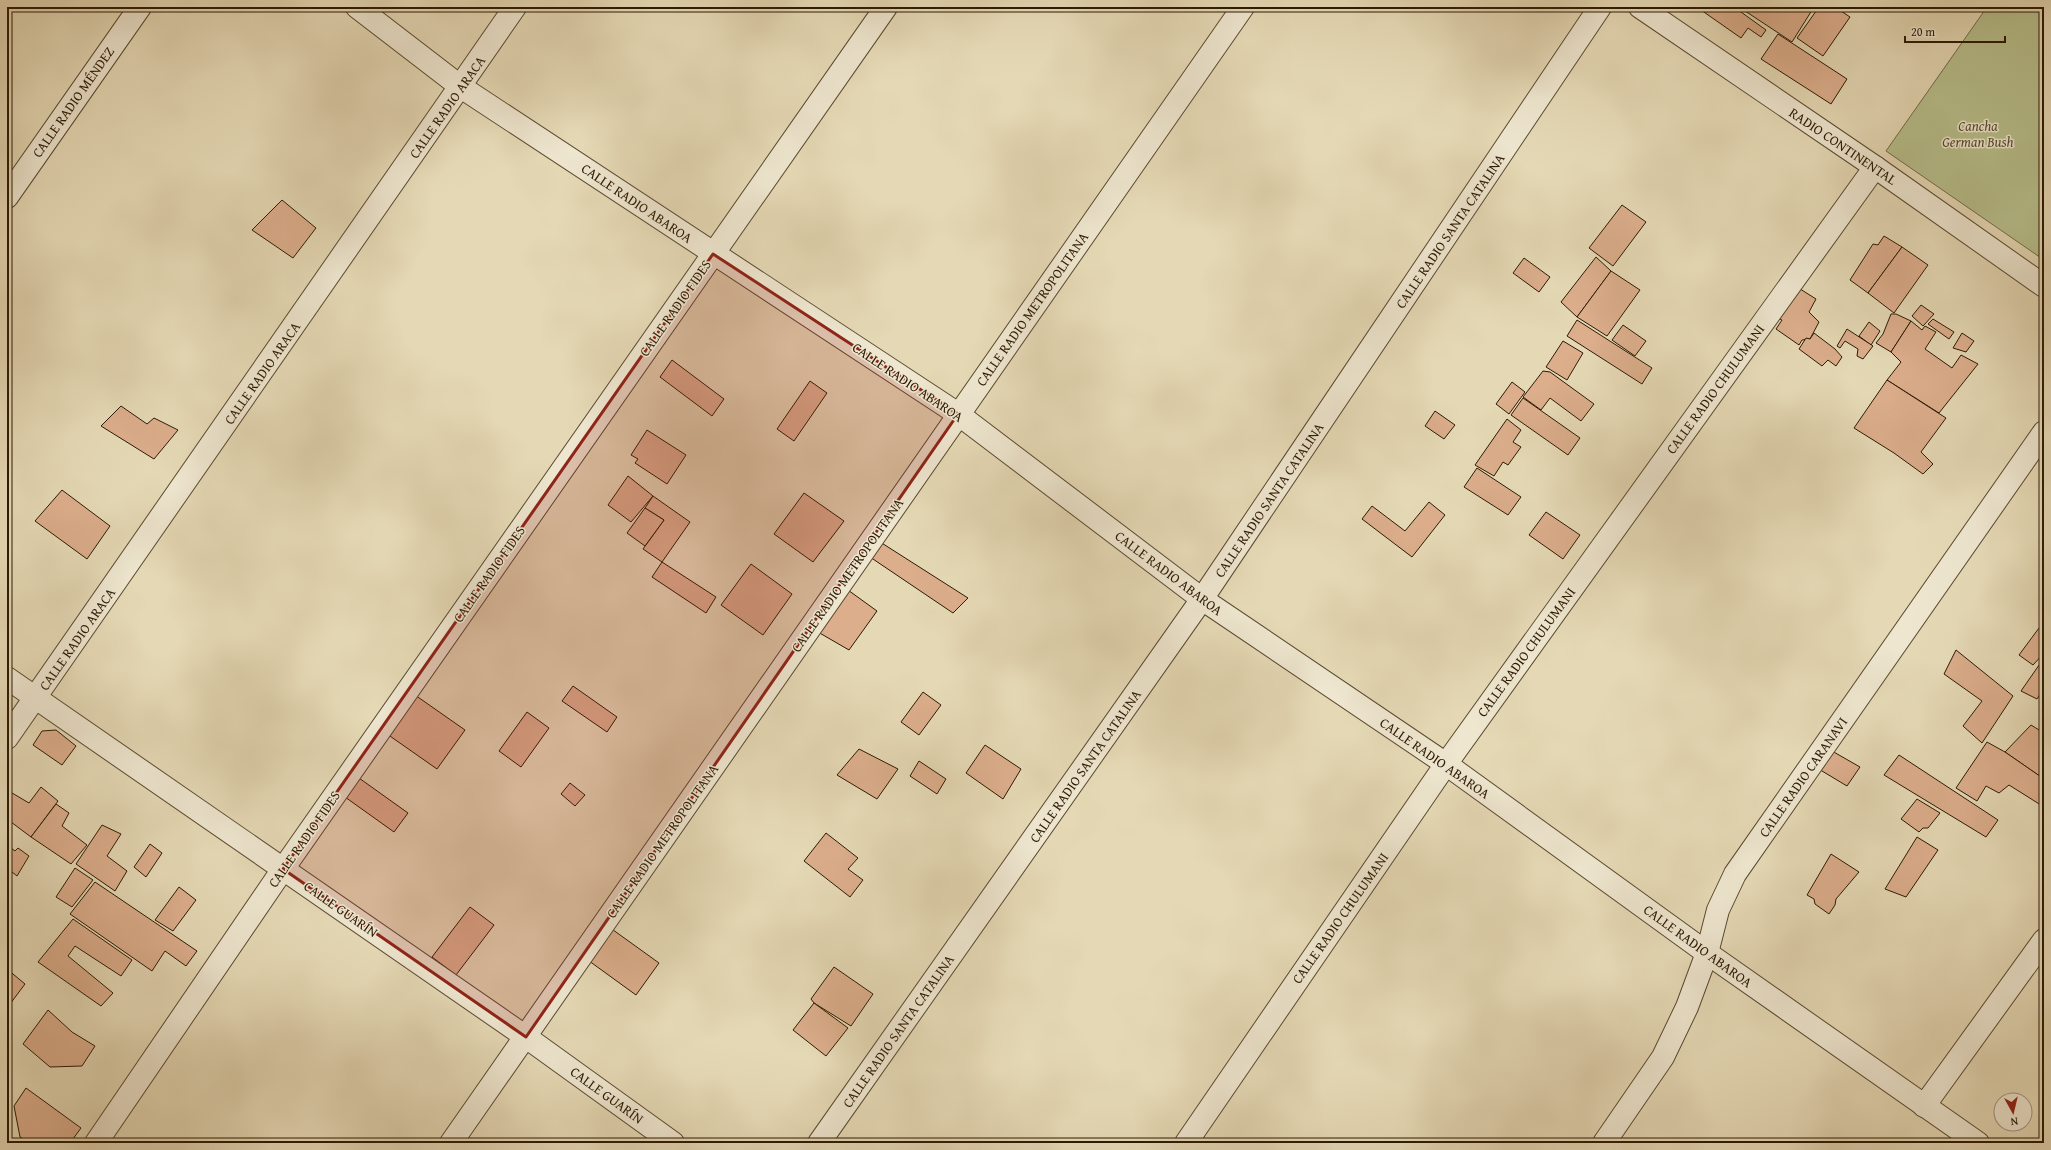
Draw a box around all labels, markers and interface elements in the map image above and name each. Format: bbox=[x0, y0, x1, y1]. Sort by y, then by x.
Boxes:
scale bar bbox=[1905, 18, 2005, 44]
text: 20 m bbox=[1911, 23, 1935, 40]
street label: CALLE RADIO MÉNDEZ bbox=[27, 43, 119, 161]
street label: CALLE RADIO ARACA bbox=[404, 51, 490, 162]
street label: RADIO CONTINENTAL bbox=[1785, 102, 1901, 190]
park label: Cancha German Bush bbox=[1942, 116, 2014, 152]
street label: CALLE RADIO SANTA CATALINA bbox=[1391, 149, 1510, 312]
street label: CALLE RADIO ABAROA bbox=[578, 158, 697, 248]
street label: CALLE RADIO METROPOLITANA bbox=[971, 228, 1093, 390]
street label: CALLE RADIO FIDES bbox=[634, 255, 716, 360]
street label: CALLE RADIO ARACA bbox=[219, 317, 305, 428]
street label: CALLE RADIO CHULUMANI bbox=[1661, 320, 1769, 458]
street label: CALLE RADIO ABAROA bbox=[849, 337, 968, 427]
street label: CALLE RADIO SANTA CATALINA bbox=[1210, 418, 1329, 581]
street label: CALLE RADIO METROPOLITANA bbox=[786, 494, 908, 656]
street label: CALLE RADIO FIDES bbox=[448, 521, 530, 626]
street label: CALLE RADIO ABAROA bbox=[1111, 526, 1227, 620]
street label: CALLE RADIO ARACA bbox=[34, 583, 120, 694]
street label: CALLE RADIO CHULUMANI bbox=[1472, 583, 1580, 721]
street label: CALLE RADIO SANTA CATALINA bbox=[1024, 685, 1146, 847]
street label: CALLE RADIO ABAROA bbox=[1376, 713, 1494, 804]
street label: CALLE RADIO CARANAVI bbox=[1754, 713, 1852, 841]
street label: CALLE RADIO METROPOLITANA bbox=[601, 760, 723, 922]
street label: CALLE RADIO FIDES bbox=[263, 786, 345, 891]
street label: CALLE RADIO CHULUMANI bbox=[1287, 848, 1393, 988]
street label: CALLE GUARÍN bbox=[300, 876, 382, 942]
street label: CALLE RADIO ABAROA bbox=[1640, 900, 1757, 993]
street label: CALLE RADIO SANTA CATALINA bbox=[837, 950, 959, 1112]
street label: CALLE GUARÍN bbox=[566, 1062, 648, 1128]
north arrow bbox=[1993, 1092, 2033, 1132]
text: N bbox=[2009, 1113, 2019, 1130]

